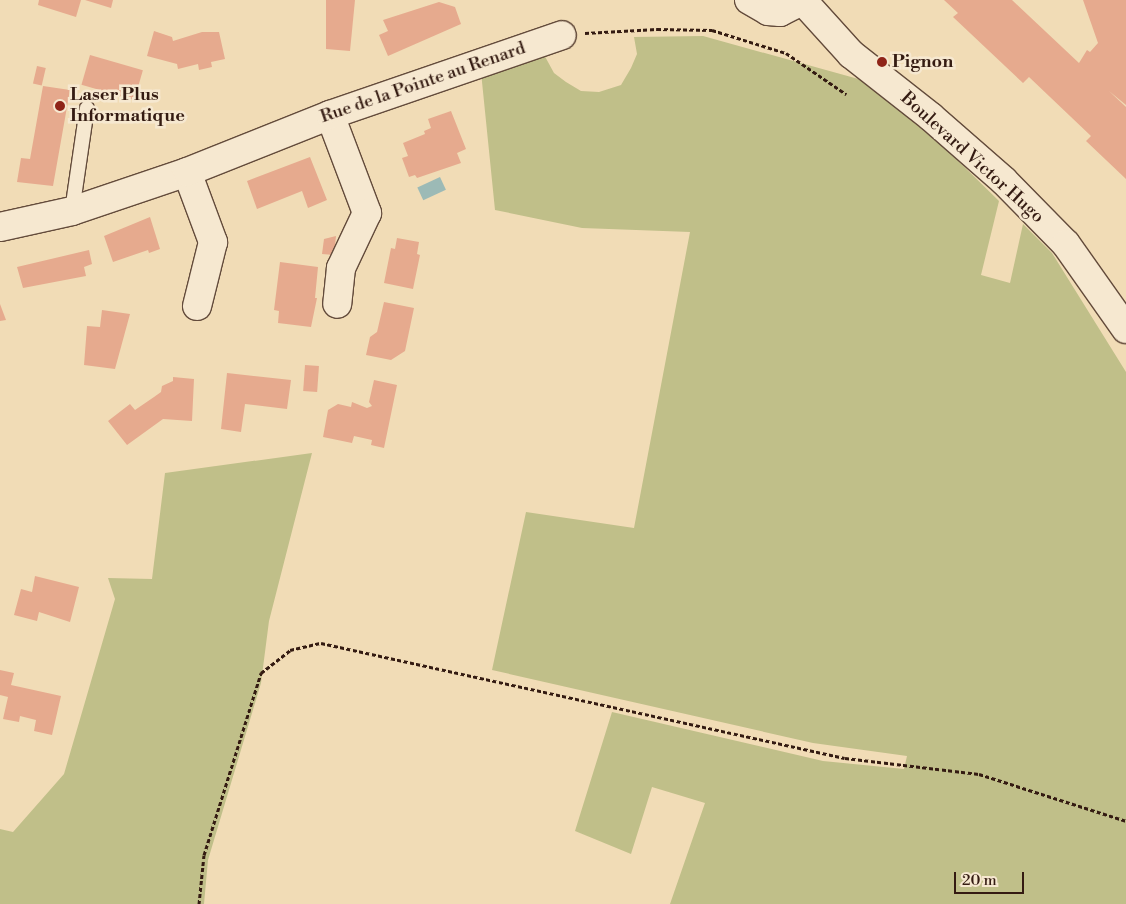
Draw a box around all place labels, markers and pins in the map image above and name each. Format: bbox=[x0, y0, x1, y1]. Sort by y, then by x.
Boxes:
place label: Pignon bbox=[892, 51, 953, 73]
marker: Pignon bbox=[876, 56, 888, 68]
place label: Laser Plus Informatique bbox=[70, 85, 185, 128]
marker: Laser Plus Informatique bbox=[54, 100, 66, 112]

